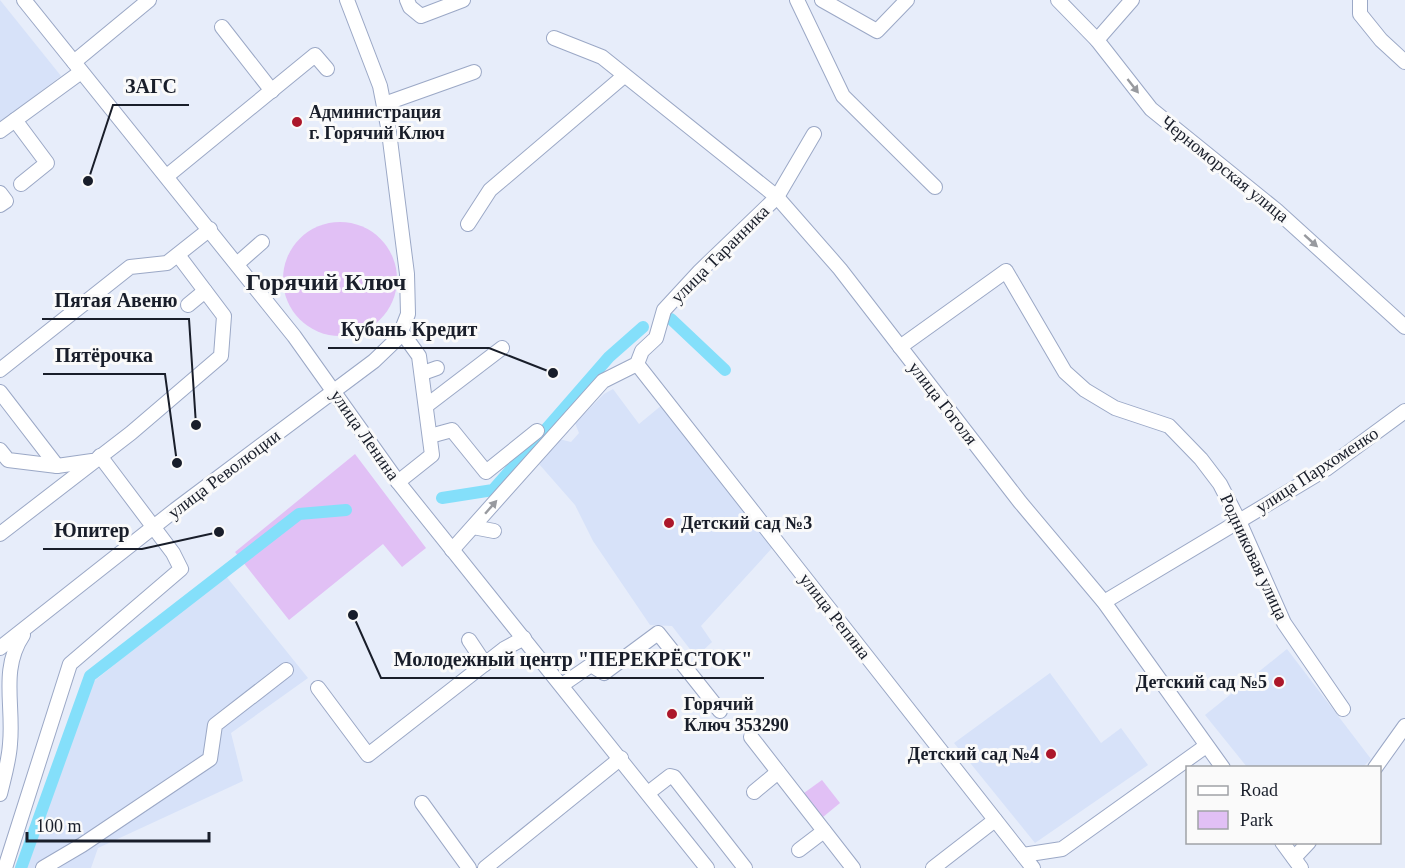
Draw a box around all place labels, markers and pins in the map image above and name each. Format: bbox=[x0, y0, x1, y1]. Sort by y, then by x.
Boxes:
callout: ЗАГС bbox=[113, 67, 189, 105]
place label: Администрация г. Горячий Ключ bbox=[309, 102, 445, 143]
marker: Администрация г. Горячий Ключ bbox=[290, 115, 304, 129]
callout: Пятая Авеню bbox=[42, 281, 189, 319]
callout: Кубань Кредит bbox=[328, 310, 489, 348]
callout: Пятёрочка bbox=[43, 336, 165, 374]
callout: Юпитер bbox=[43, 511, 142, 549]
place label: Детский сад №3 bbox=[681, 513, 812, 533]
marker: Детский сад №3 bbox=[662, 516, 676, 530]
callout: Молодежный центр "ПЕРЕКРЁСТОК" bbox=[381, 640, 764, 678]
place label: Детский сад №5 bbox=[1136, 672, 1267, 692]
marker: Детский сад №5 bbox=[1272, 675, 1286, 689]
place label: Горячий Ключ 353290 bbox=[684, 694, 789, 735]
marker: Горячий Ключ 353290 bbox=[665, 707, 679, 721]
place label: Детский сад №4 bbox=[908, 744, 1039, 764]
marker: Детский сад №4 bbox=[1044, 747, 1058, 761]

